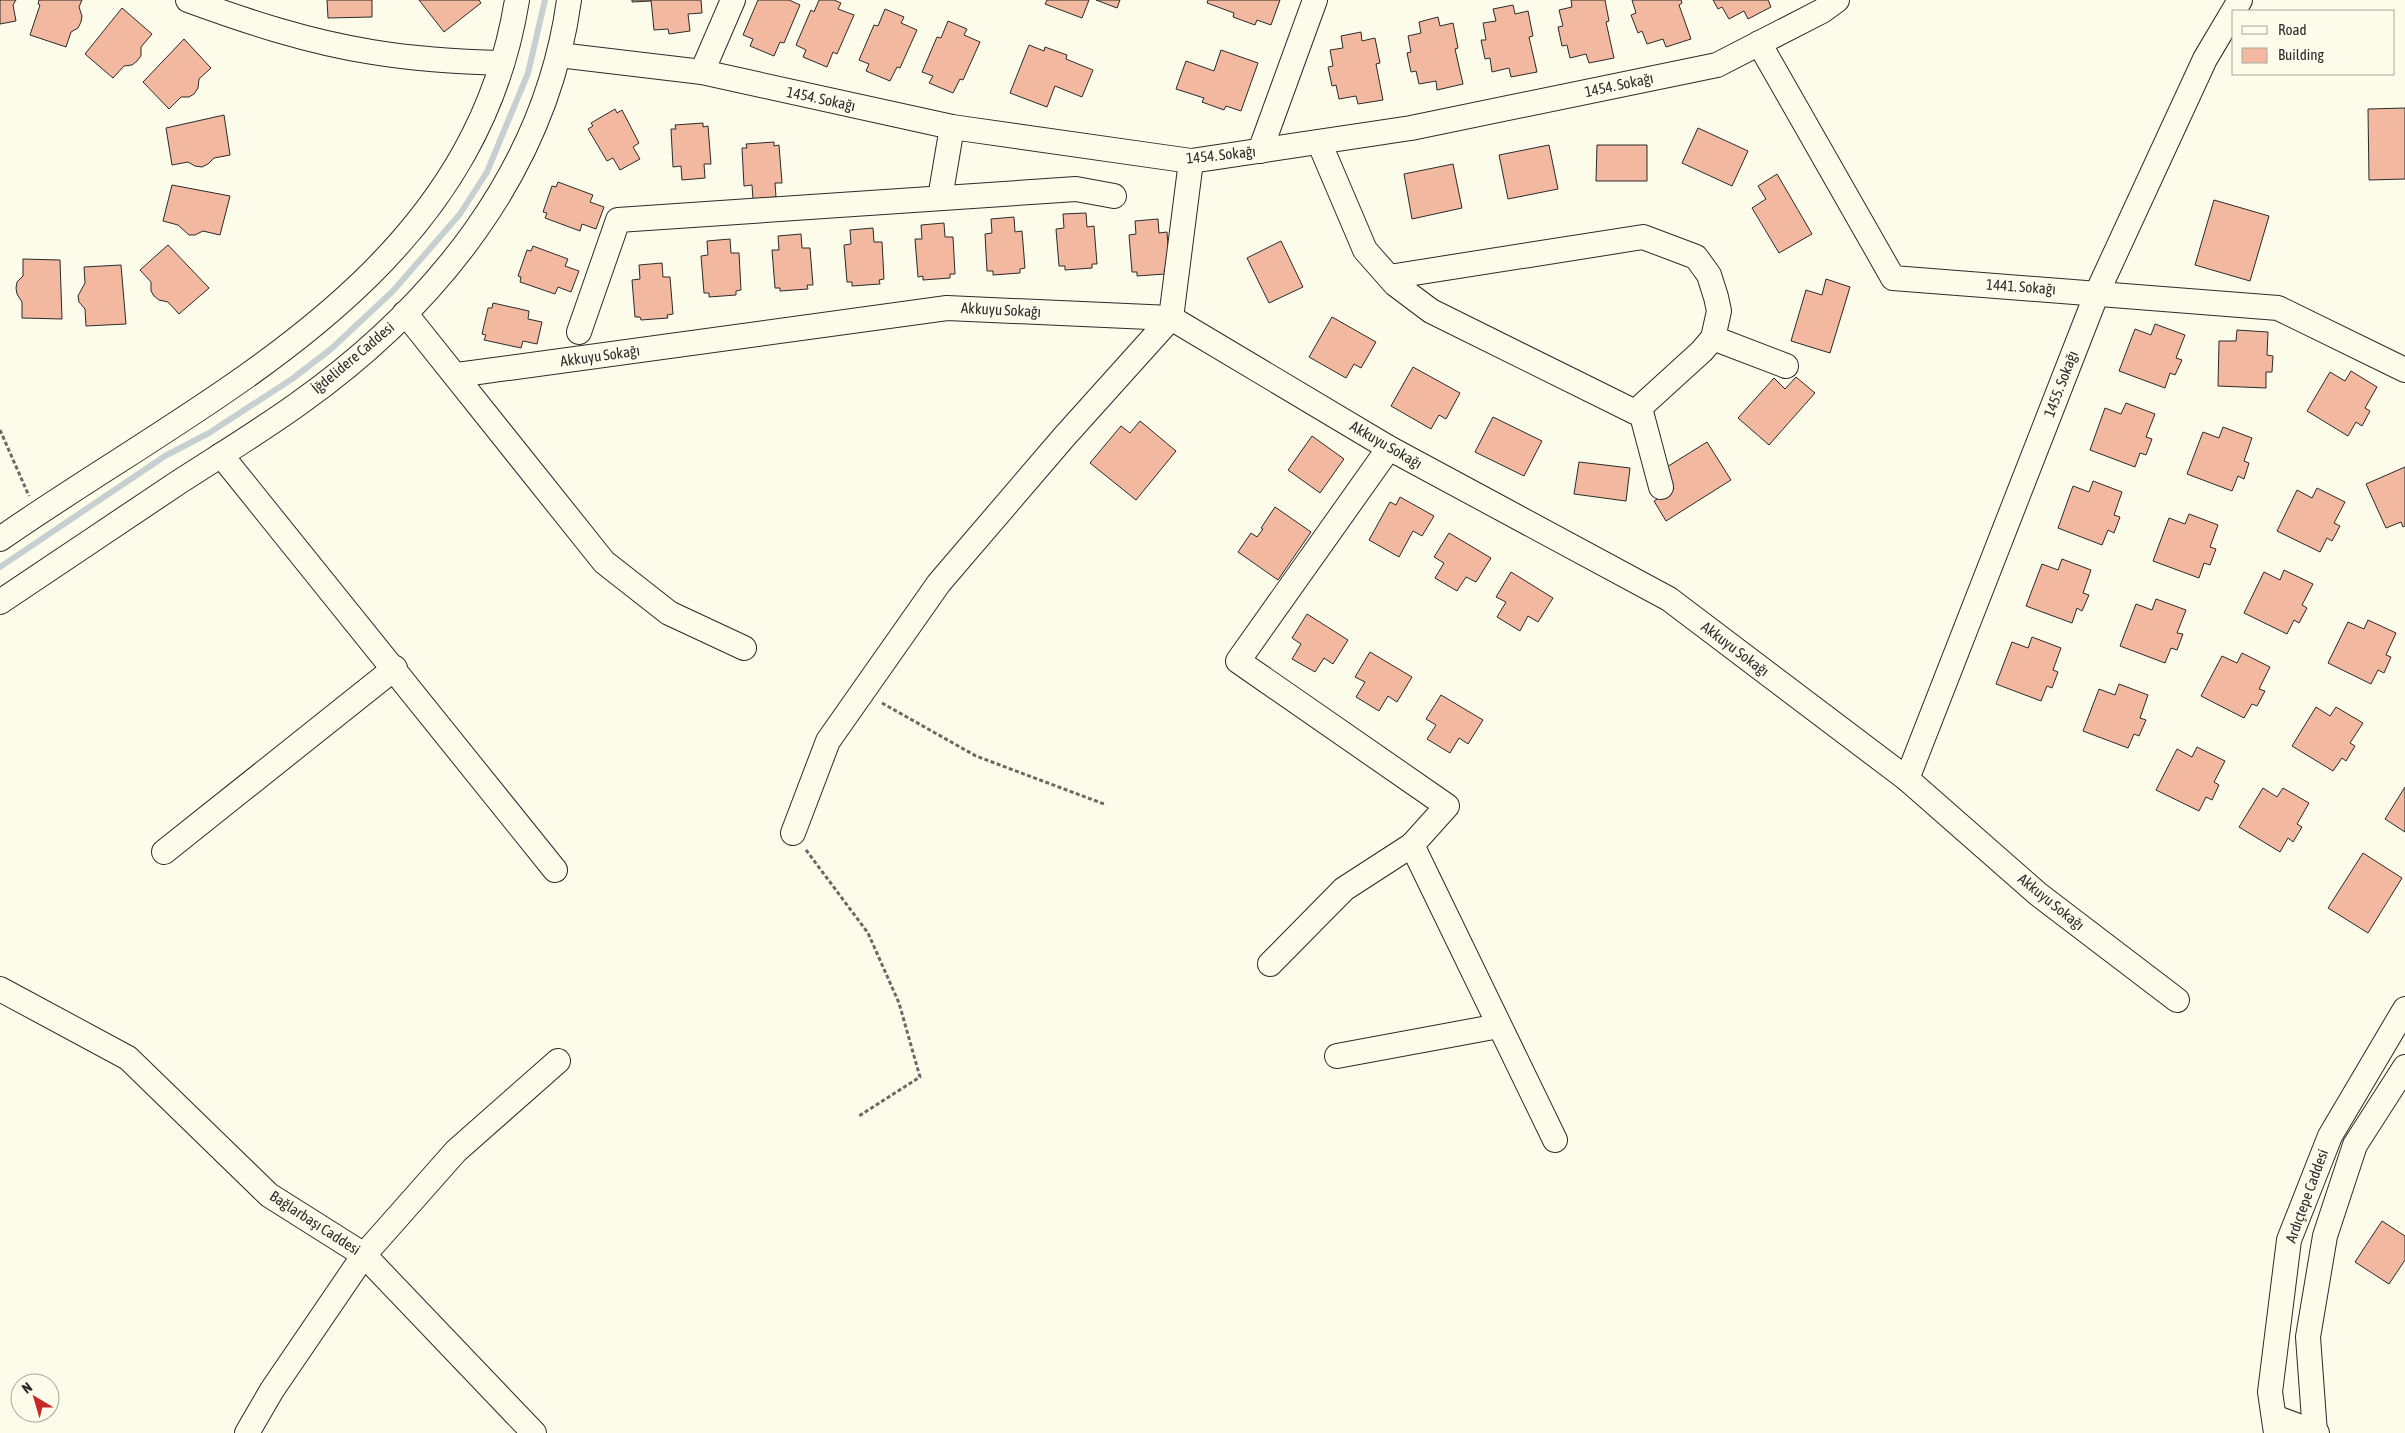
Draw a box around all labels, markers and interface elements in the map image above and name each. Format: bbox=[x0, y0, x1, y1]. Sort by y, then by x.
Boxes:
legend bbox=[2232, 10, 2395, 75]
text: Road bbox=[2278, 21, 2307, 38]
text: Building bbox=[2278, 46, 2324, 63]
street label: 1454. Sokağı bbox=[1583, 69, 1655, 100]
street label: 1454. Sokağı bbox=[785, 83, 857, 114]
street label: 1454. Sokağı bbox=[1185, 142, 1257, 167]
street label: 1441. Sokağı bbox=[1986, 276, 2056, 297]
street label: Akkuyu Sokağı bbox=[961, 299, 1041, 320]
street label: İğdelidere Caddesi bbox=[308, 318, 397, 397]
street label: Akkuyu Sokağı bbox=[559, 342, 641, 369]
street label: 1455. Sokağı bbox=[2040, 348, 2081, 419]
street label: Akkuyu Sokağı bbox=[1347, 417, 1425, 472]
street label: Akkuyu Sokağı bbox=[1698, 618, 1772, 679]
street label: Akkuyu Sokağı bbox=[2015, 870, 2088, 933]
street label: Ardıçtepe Caddesi bbox=[2282, 1147, 2331, 1245]
street label: Bağlarbaşı Caddesi bbox=[267, 1187, 364, 1258]
north arrow bbox=[10, 1373, 60, 1423]
text: N bbox=[19, 1379, 35, 1397]

